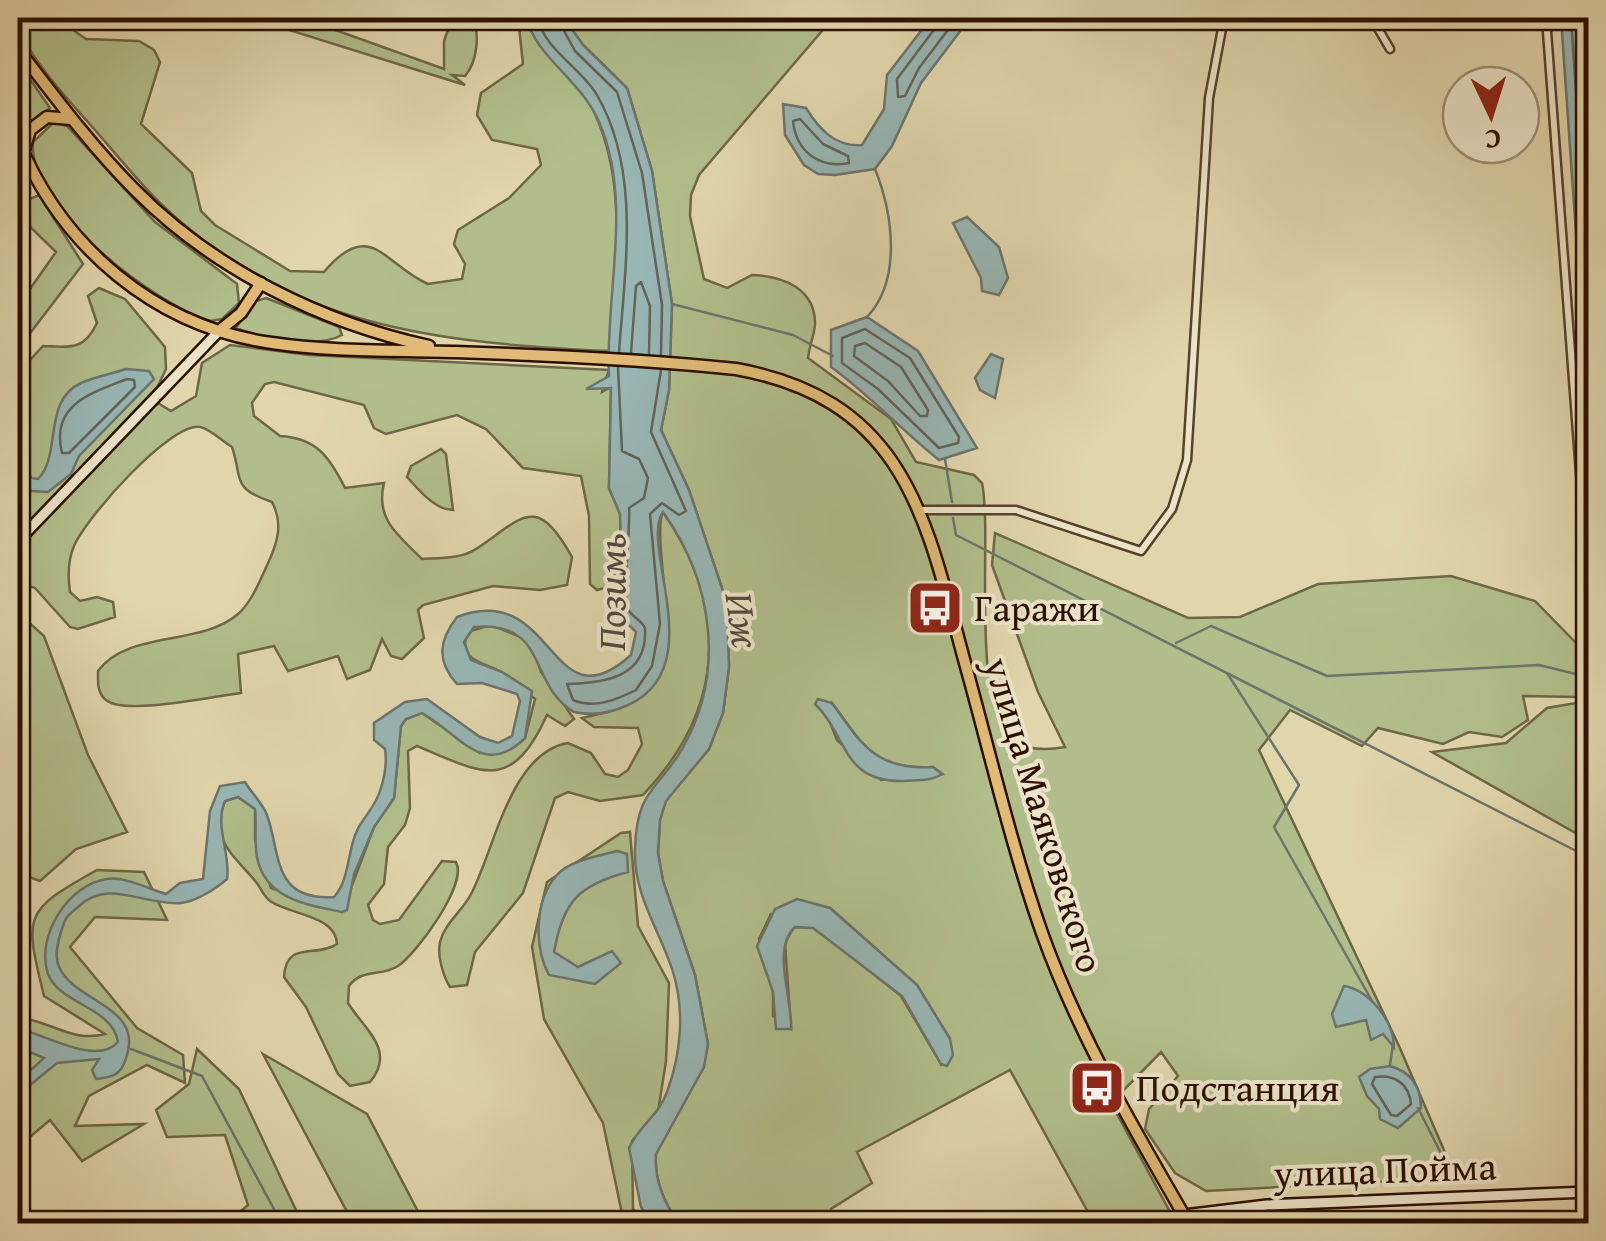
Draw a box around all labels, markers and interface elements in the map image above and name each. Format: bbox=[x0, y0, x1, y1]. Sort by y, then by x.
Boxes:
north arrow bbox=[1441, 65, 1541, 165]
text: С bbox=[1483, 119, 1502, 161]
water label: Позимь bbox=[581, 533, 640, 651]
bus stop icon: Гаражи bbox=[905, 578, 965, 638]
place label: Гаражи bbox=[974, 579, 1100, 635]
water label: Иж bbox=[710, 588, 777, 652]
street label: улица Маяковского bbox=[970, 649, 1120, 979]
bus stop icon: Подстанция bbox=[1067, 1058, 1127, 1118]
place label: Подстанция bbox=[1136, 1059, 1339, 1115]
street label: улица Пойма bbox=[1272, 1137, 1497, 1201]

